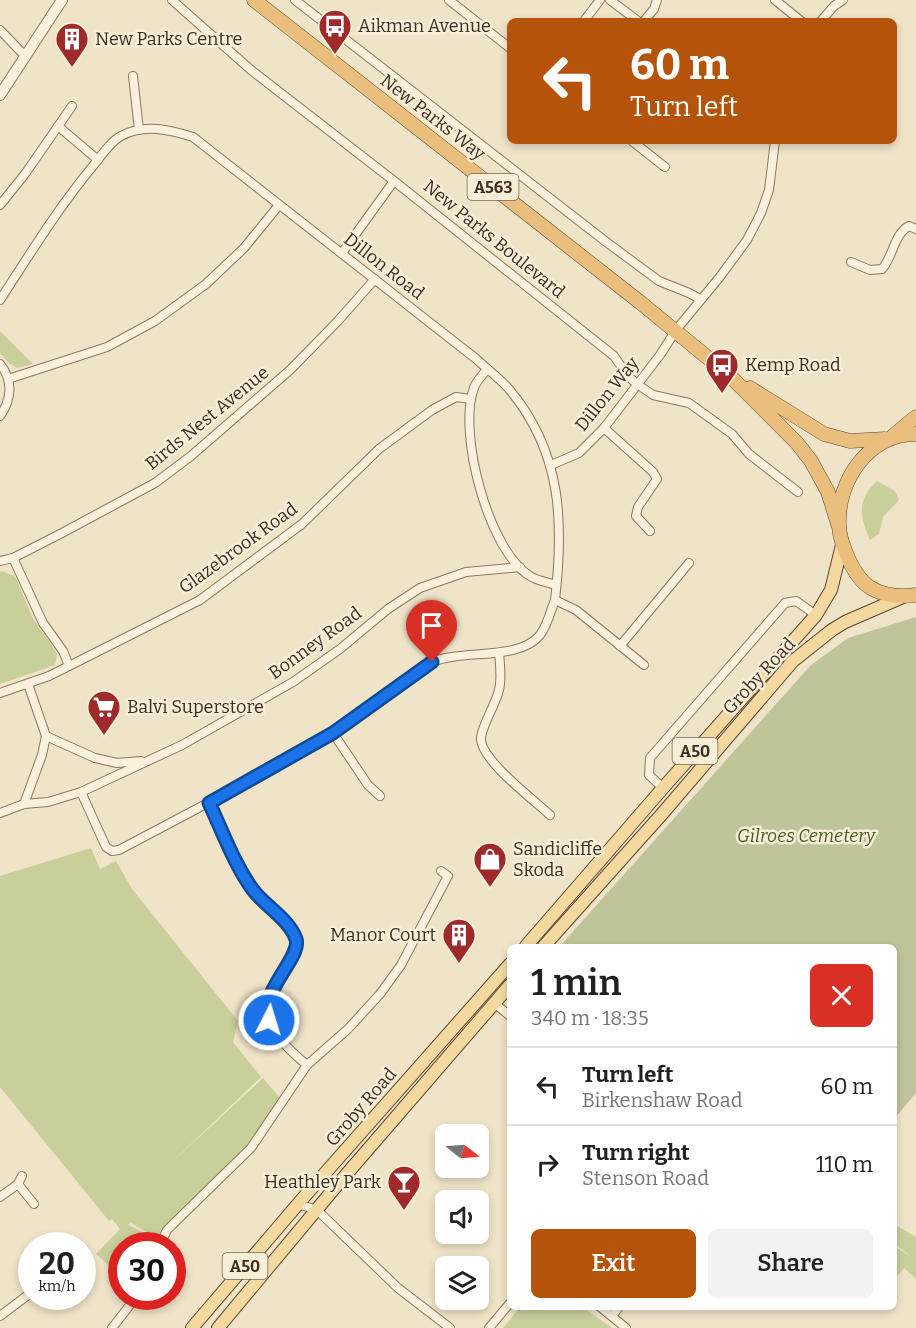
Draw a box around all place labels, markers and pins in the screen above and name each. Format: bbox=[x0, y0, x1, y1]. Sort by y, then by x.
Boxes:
bus stop icon: Aikman Avenue bbox=[317, 8, 353, 55]
place label: Aikman Avenue bbox=[358, 15, 491, 37]
building icon: New Parks Centre bbox=[54, 21, 90, 68]
place label: New Parks Centre bbox=[95, 28, 242, 50]
bus stop icon: Kemp Road bbox=[704, 347, 740, 394]
place label: Kemp Road bbox=[745, 354, 841, 376]
pin bbox=[406, 600, 457, 662]
supermarket icon: Balvi Superstore bbox=[86, 689, 122, 736]
place label: Balvi Superstore bbox=[127, 696, 264, 718]
place label: Sandicliffe Skoda bbox=[513, 838, 602, 881]
shop icon: Sandicliffe Skoda bbox=[472, 841, 508, 888]
building icon: Manor Court bbox=[441, 917, 477, 964]
place label: Manor Court bbox=[330, 924, 436, 946]
bar icon: Heathley Park bbox=[386, 1164, 422, 1211]
place label: Heathley Park bbox=[264, 1171, 382, 1193]

